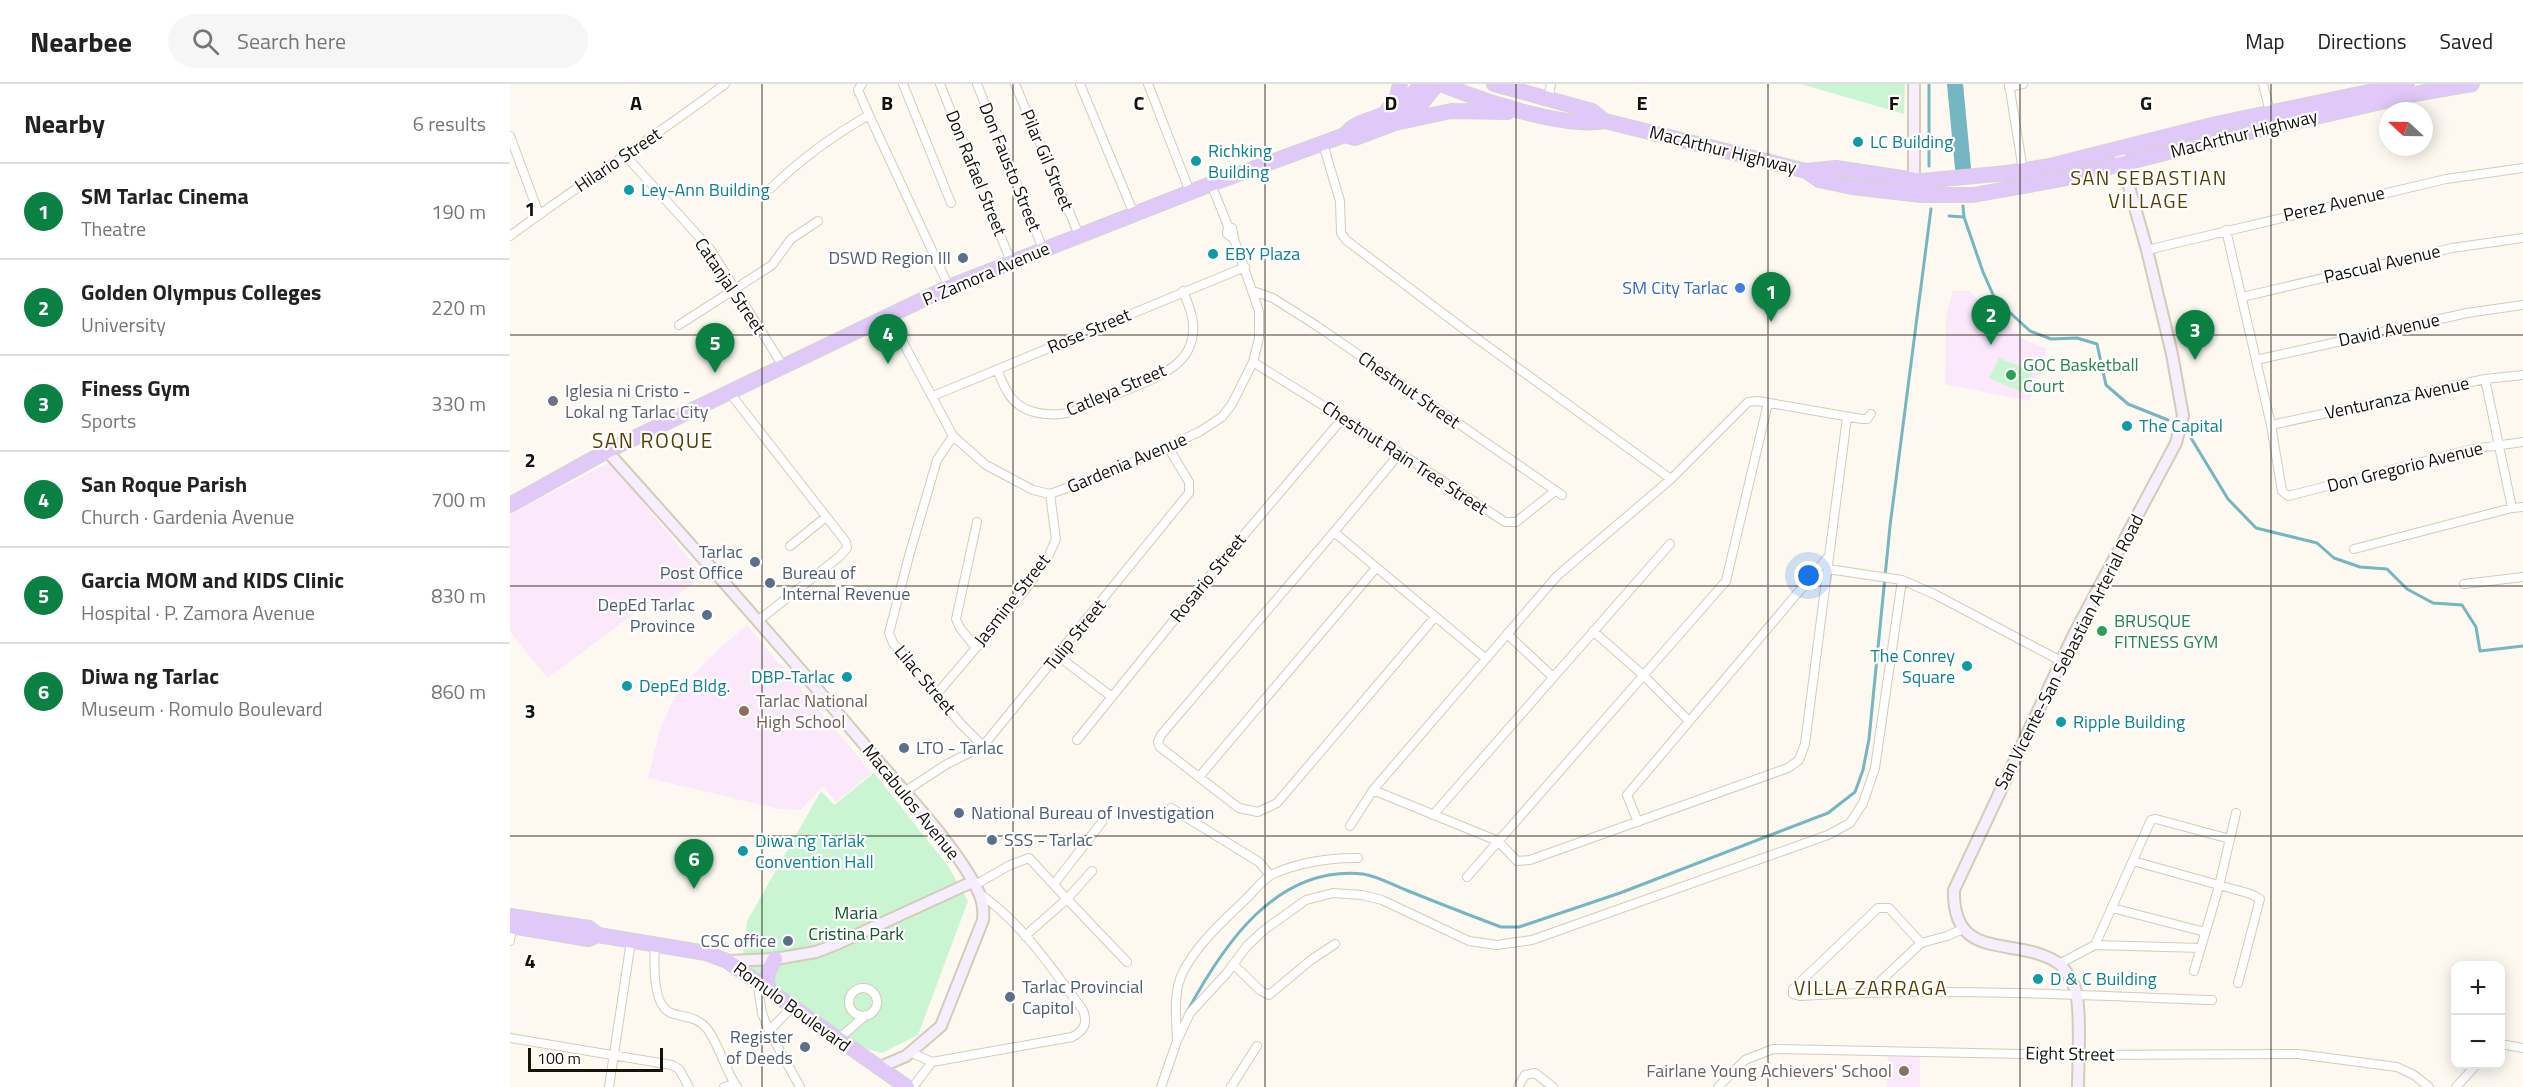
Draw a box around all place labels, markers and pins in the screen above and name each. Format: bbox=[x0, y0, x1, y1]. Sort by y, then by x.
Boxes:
place label: LC Building bbox=[1870, 128, 1953, 155]
marker: LC Building bbox=[1851, 135, 1865, 149]
place label: Richking Building bbox=[1208, 137, 1272, 185]
marker: Richking Building bbox=[1189, 154, 1203, 168]
place label: Ley-Ann Building bbox=[641, 176, 770, 203]
marker: Ley-Ann Building bbox=[622, 183, 636, 197]
place label: EBY Plaza bbox=[1225, 240, 1300, 267]
place label: DSWD Region III bbox=[828, 244, 951, 271]
marker: EBY Plaza bbox=[1206, 247, 1220, 261]
marker: DSWD Region III bbox=[956, 251, 970, 265]
pin: 1 bbox=[1752, 272, 1790, 322]
place label: SM City Tarlac bbox=[1622, 274, 1728, 301]
marker: SM City Tarlac bbox=[1733, 281, 1747, 295]
pin: 2 bbox=[1972, 296, 2010, 345]
pin: 3 bbox=[2176, 310, 2214, 360]
pin: 4 bbox=[868, 314, 908, 364]
pin: 5 bbox=[696, 324, 734, 373]
place label: GOC Basketball Court bbox=[2023, 351, 2139, 399]
marker: GOC Basketball Court bbox=[2004, 368, 2018, 382]
place label: Iglesia ni Cristo - Lokal ng Tarlac City bbox=[565, 377, 709, 425]
marker: Iglesia ni Cristo - Lokal ng Tarlac City bbox=[546, 394, 560, 408]
place label: The Capital bbox=[2139, 412, 2223, 439]
marker: The Capital bbox=[2120, 419, 2134, 433]
place label: Tarlac Post Office bbox=[660, 538, 743, 586]
marker: Tarlac Post Office bbox=[748, 555, 762, 569]
place label: Bureau of Internal Revenue bbox=[782, 559, 910, 607]
marker: Bureau of Internal Revenue bbox=[763, 576, 777, 590]
place label: DepEd Tarlac Province bbox=[597, 591, 695, 639]
place label: BRUSQUE FITNESS GYM bbox=[2114, 607, 2219, 655]
marker: DepEd Tarlac Province bbox=[700, 608, 714, 622]
marker: BRUSQUE FITNESS GYM bbox=[2095, 624, 2109, 638]
place label: The Conrey Square bbox=[1870, 642, 1955, 690]
marker: The Conrey Square bbox=[1960, 659, 1974, 673]
place label: DBP-Tarlac bbox=[751, 663, 835, 690]
marker: DBP-Tarlac bbox=[840, 670, 854, 684]
place label: DepEd Bldg. bbox=[639, 672, 730, 699]
marker: DepEd Bldg. bbox=[620, 679, 634, 693]
place label: Tarlac National High School bbox=[756, 687, 868, 735]
marker: Tarlac National High School bbox=[737, 704, 751, 718]
place label: Ripple Building bbox=[2073, 708, 2185, 735]
marker: Ripple Building bbox=[2054, 715, 2068, 729]
place label: LTO - Tarlac bbox=[916, 734, 1004, 761]
marker: LTO - Tarlac bbox=[897, 741, 911, 755]
place label: National Bureau of Investigation bbox=[971, 799, 1214, 826]
marker: National Bureau of Investigation bbox=[952, 806, 966, 820]
place label: SSS - Tarlac bbox=[1004, 826, 1093, 853]
place label: Diwa ng Tarlak Convention Hall bbox=[755, 827, 874, 875]
marker: SSS - Tarlac bbox=[985, 833, 999, 847]
pin: 6 bbox=[674, 840, 714, 889]
marker: Diwa ng Tarlak Convention Hall bbox=[736, 844, 750, 858]
place label: CSC office bbox=[701, 927, 776, 954]
marker: CSC office bbox=[781, 934, 795, 948]
place label: D & C Building bbox=[2050, 965, 2157, 992]
marker: D & C Building bbox=[2031, 972, 2045, 986]
place label: Tarlac Provincial Capitol bbox=[1022, 973, 1143, 1021]
marker: Tarlac Provincial Capitol bbox=[1003, 990, 1017, 1004]
place label: Register of Deeds bbox=[726, 1023, 793, 1071]
marker: Register of Deeds bbox=[798, 1040, 812, 1054]
place label: Fairlane Young Achievers' School bbox=[1646, 1057, 1892, 1084]
marker: Fairlane Young Achievers' School bbox=[1897, 1064, 1911, 1078]

